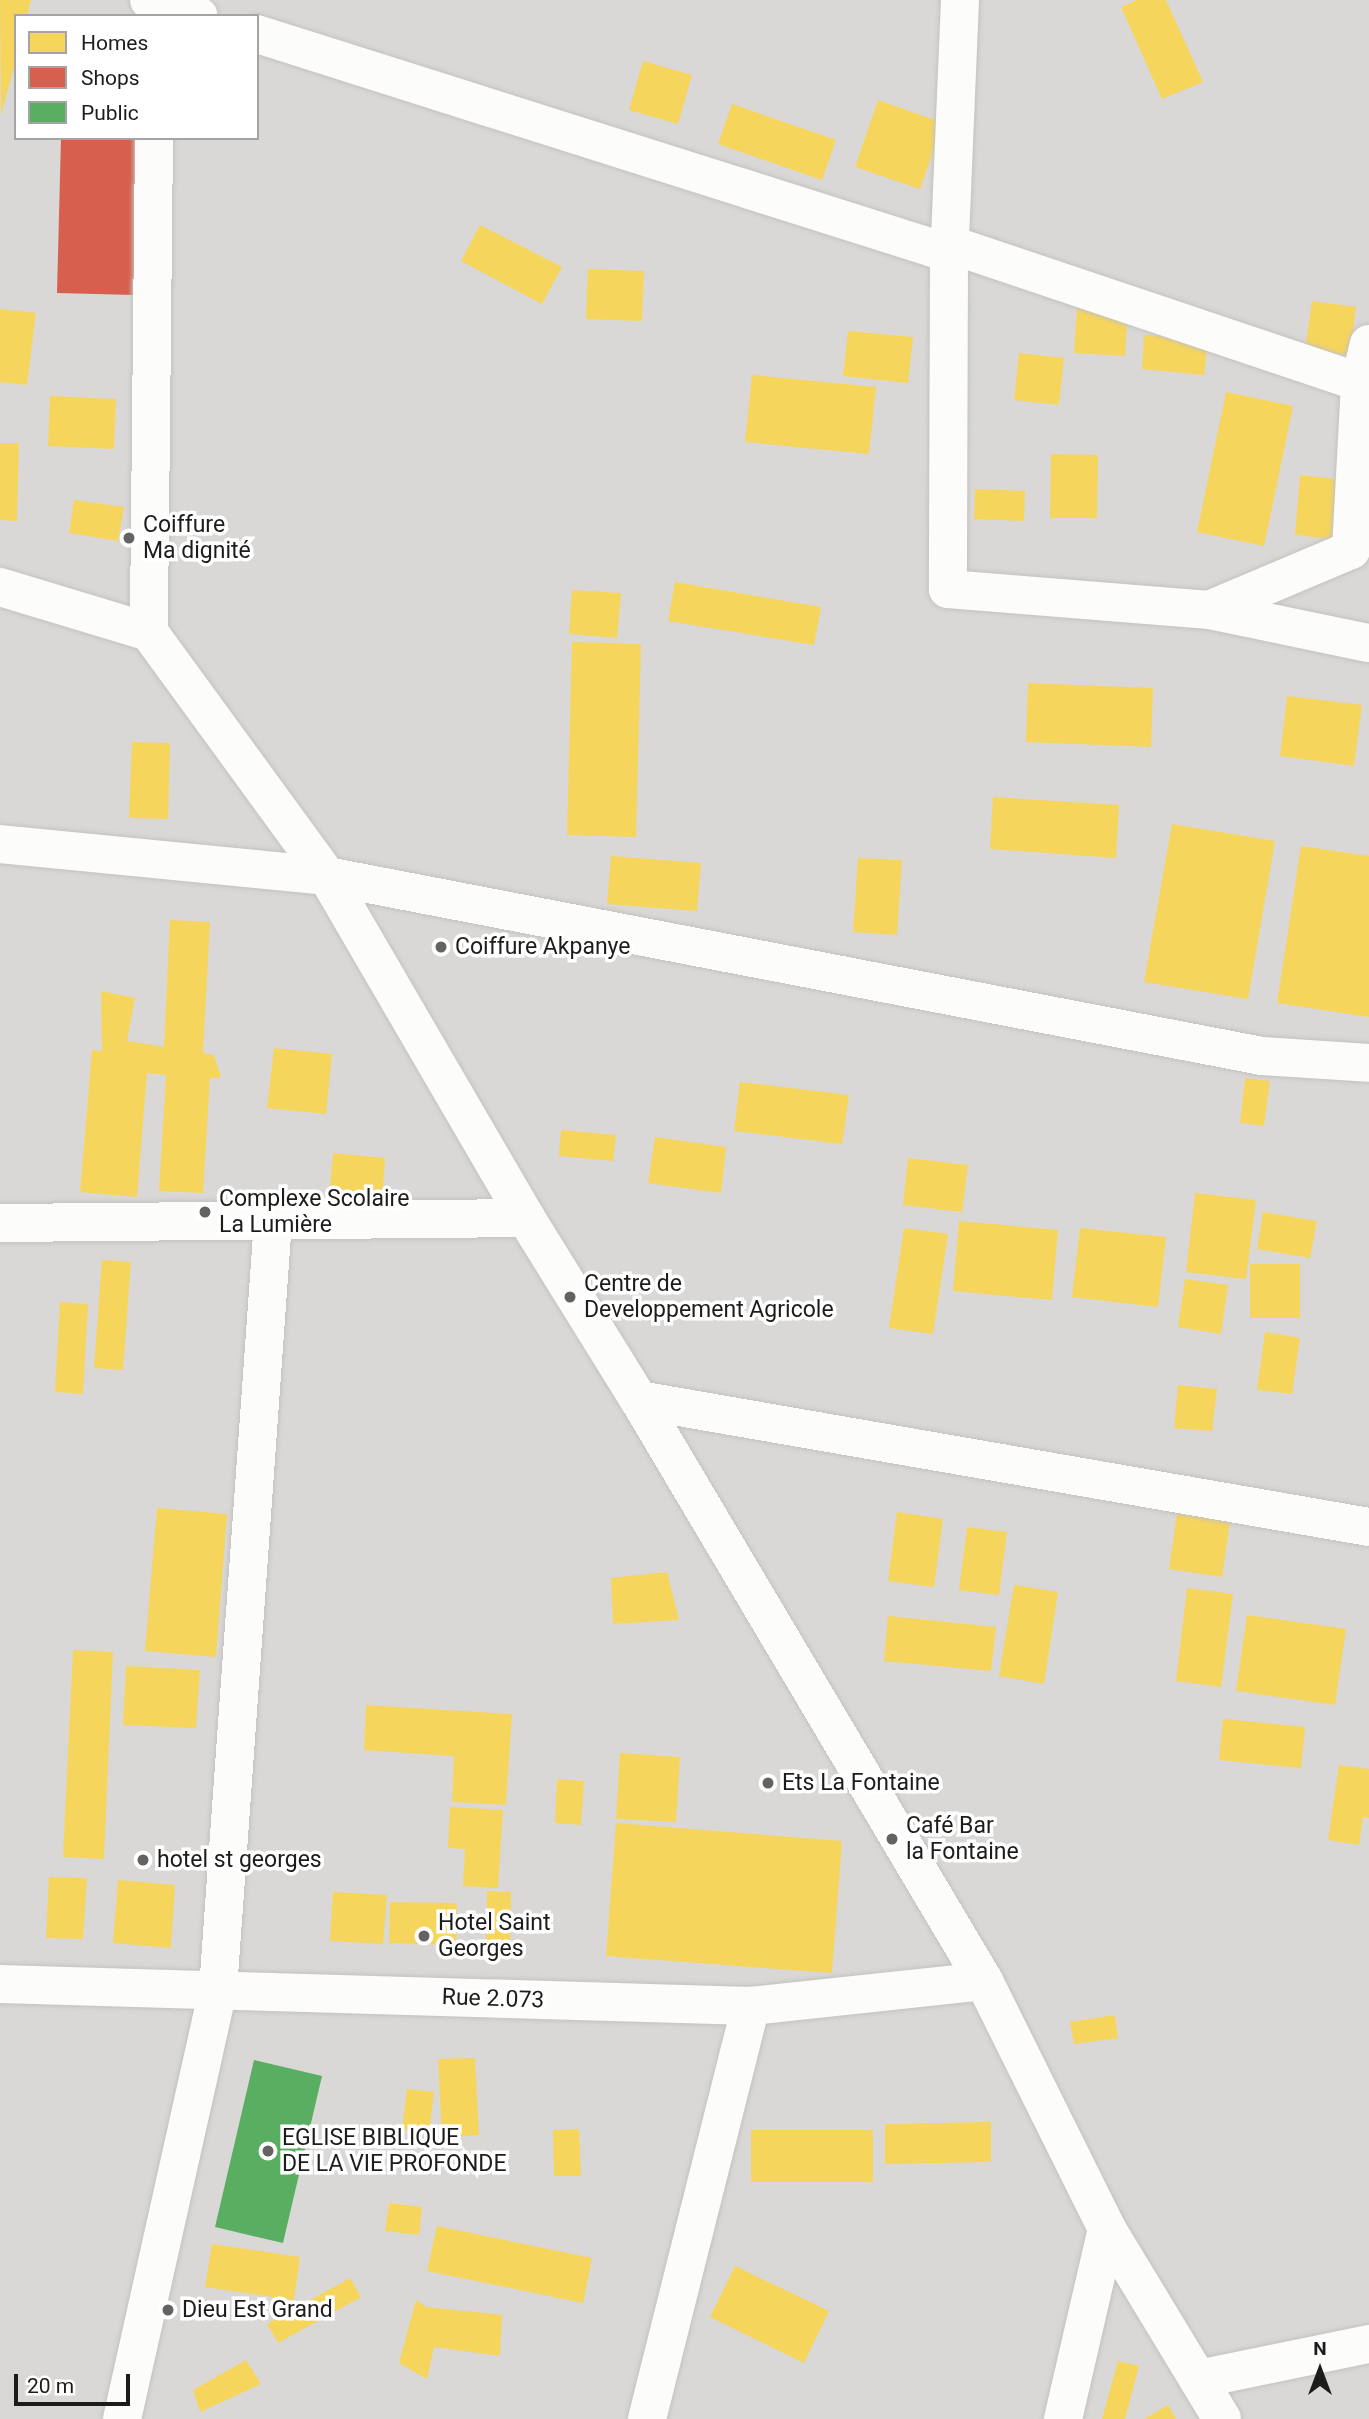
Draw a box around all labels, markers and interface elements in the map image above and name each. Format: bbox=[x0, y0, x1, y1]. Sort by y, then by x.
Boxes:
legend bbox=[14, 14, 259, 140]
text: Homes bbox=[81, 31, 148, 55]
text: Shops bbox=[81, 66, 140, 90]
text: Public bbox=[81, 101, 139, 125]
place label: Coiffure Ma dignité bbox=[143, 511, 251, 565]
marker: Coiffure Ma dignité bbox=[121, 530, 137, 546]
place label: Coiffure Akpanye bbox=[455, 933, 631, 961]
marker: Coiffure Akpanye bbox=[433, 939, 449, 955]
place label: Complexe Scolaire La Lumière bbox=[219, 1185, 409, 1239]
marker: Complexe Scolaire La Lumière bbox=[197, 1204, 213, 1220]
place label: Centre de Developpement Agricole bbox=[584, 1270, 834, 1324]
marker: Centre de Developpement Agricole bbox=[562, 1289, 578, 1305]
place label: Ets La Fontaine bbox=[782, 1769, 940, 1797]
marker: Ets La Fontaine bbox=[760, 1775, 776, 1791]
place label: Café Bar la Fontaine bbox=[906, 1812, 1019, 1866]
marker: Café Bar la Fontaine bbox=[884, 1831, 900, 1847]
place label: hotel st georges bbox=[157, 1846, 322, 1874]
marker: hotel st georges bbox=[135, 1852, 151, 1868]
place label: Hotel Saint Georges bbox=[438, 1909, 551, 1963]
marker: Hotel Saint Georges bbox=[416, 1928, 432, 1944]
street label: Rue 2.073 bbox=[441, 1983, 545, 2015]
place label: EGLISE BIBLIQUE DE LA VIE PROFONDE bbox=[282, 2124, 506, 2178]
marker: EGLISE BIBLIQUE DE LA VIE PROFONDE bbox=[260, 2143, 276, 2159]
place label: Dieu Est Grand bbox=[182, 2296, 333, 2324]
marker: Dieu Est Grand bbox=[160, 2302, 176, 2318]
north arrow bbox=[1285, 2335, 1355, 2405]
text: N bbox=[1313, 2337, 1327, 2360]
scale bar bbox=[18, 2360, 133, 2404]
text: 20 m bbox=[27, 2374, 74, 2398]

